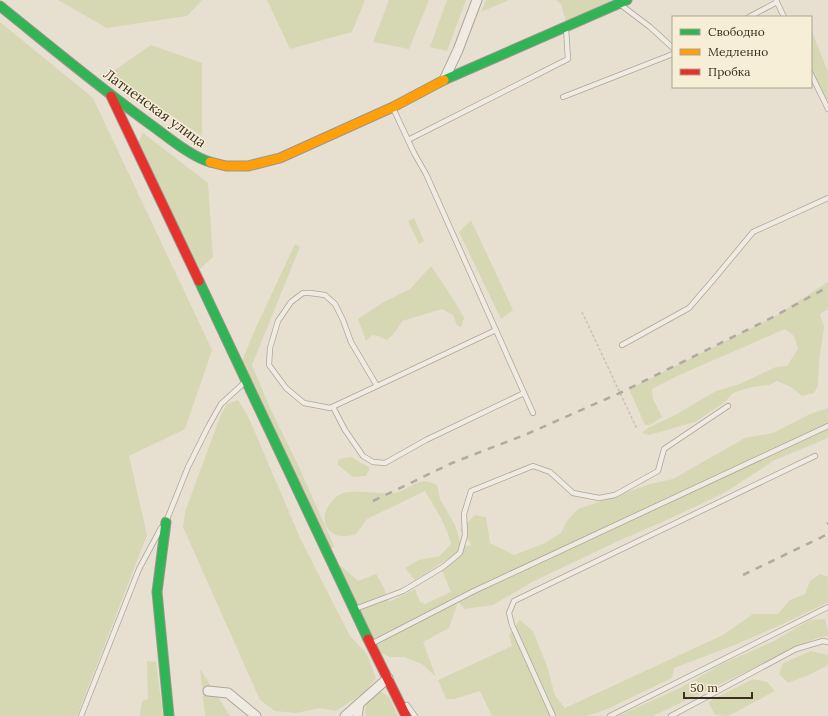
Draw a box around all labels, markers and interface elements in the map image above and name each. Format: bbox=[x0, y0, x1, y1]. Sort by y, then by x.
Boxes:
legend bbox=[672, 16, 812, 88]
text: Свободно bbox=[708, 24, 765, 39]
text: Медленно bbox=[708, 44, 768, 59]
text: Пробка bbox=[708, 64, 750, 79]
street label: Латненская улица bbox=[100, 65, 210, 151]
scale bar bbox=[684, 674, 752, 700]
text: 50 m bbox=[690, 680, 718, 695]

